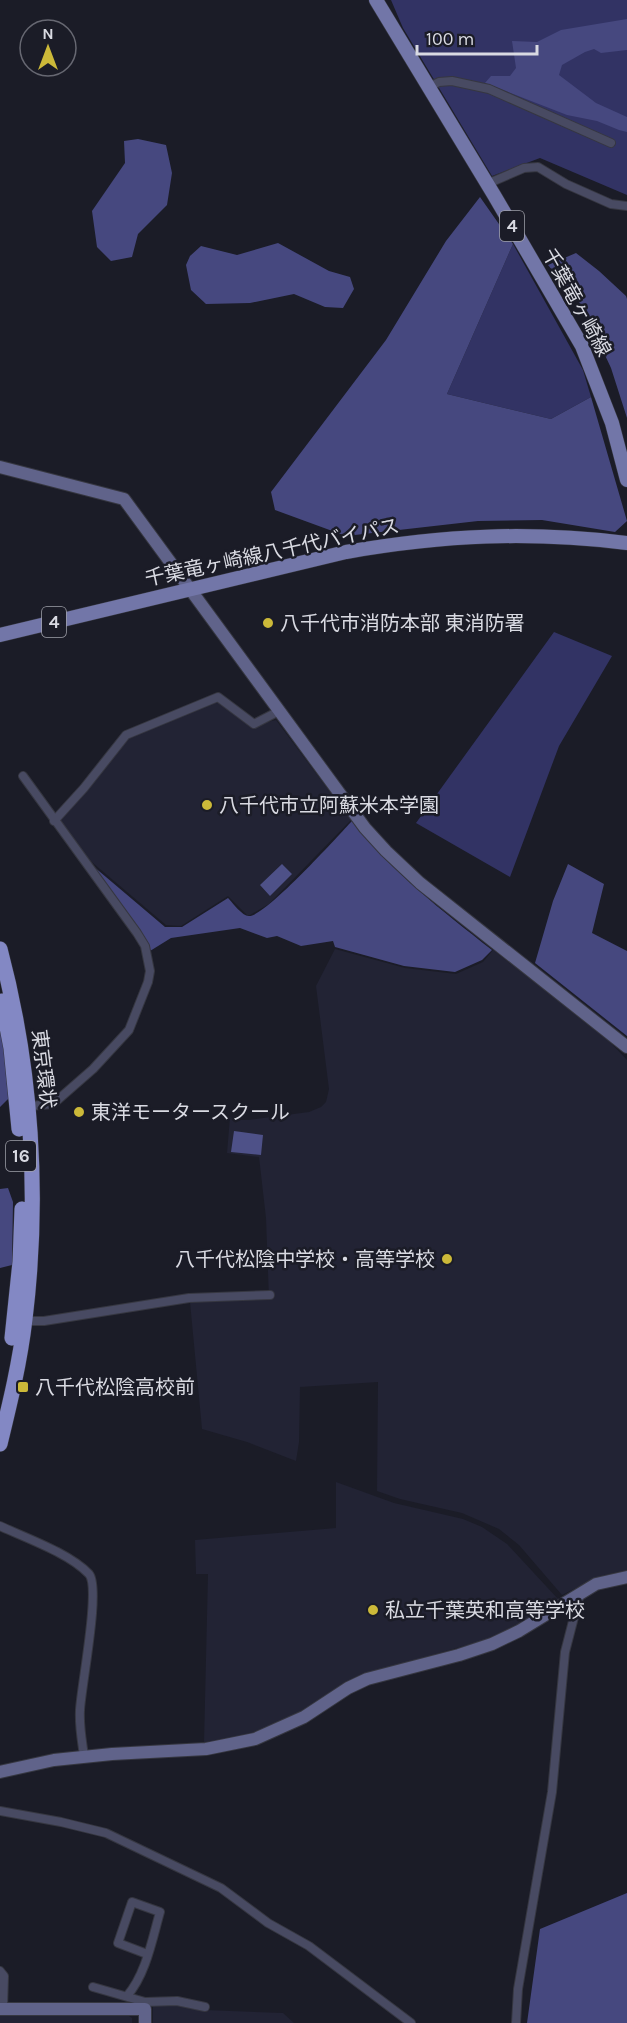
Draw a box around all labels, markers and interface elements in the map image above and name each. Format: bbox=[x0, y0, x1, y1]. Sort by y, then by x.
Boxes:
north arrow bbox=[18, 18, 78, 78]
scale bar bbox=[417, 18, 537, 56]
text: N bbox=[42, 24, 54, 43]
text: 100 m bbox=[426, 28, 474, 50]
road number: 4 bbox=[500, 211, 524, 241]
street label: 千葉竜ヶ崎線 bbox=[537, 244, 616, 360]
street label: 千葉竜ヶ崎線八千代バイパス bbox=[143, 514, 401, 591]
road number: 4 bbox=[42, 607, 66, 637]
place label: 八千代市消防本部 東消防署 bbox=[280, 612, 525, 635]
marker: 八千代市消防本部 東消防署 bbox=[261, 616, 275, 630]
place label: 八千代市立阿蘇米本学園 bbox=[219, 794, 439, 817]
marker: 八千代市立阿蘇米本学園 bbox=[200, 798, 214, 812]
street label: 東京環状 bbox=[27, 1028, 60, 1110]
place label: 東洋モータースクール bbox=[91, 1101, 290, 1124]
marker: 東洋モータースクール bbox=[72, 1105, 86, 1119]
road number: 16 bbox=[6, 1141, 36, 1171]
place label: 八千代松陰中学校・高等学校 bbox=[175, 1248, 435, 1271]
marker: 八千代松陰中学校・高等学校 bbox=[440, 1252, 454, 1266]
place label: 八千代松陰高校前 bbox=[35, 1376, 195, 1399]
marker: 八千代松陰高校前 bbox=[16, 1380, 30, 1394]
place label: 私立千葉英和高等学校 bbox=[385, 1599, 585, 1622]
marker: 私立千葉英和高等学校 bbox=[366, 1603, 380, 1617]

